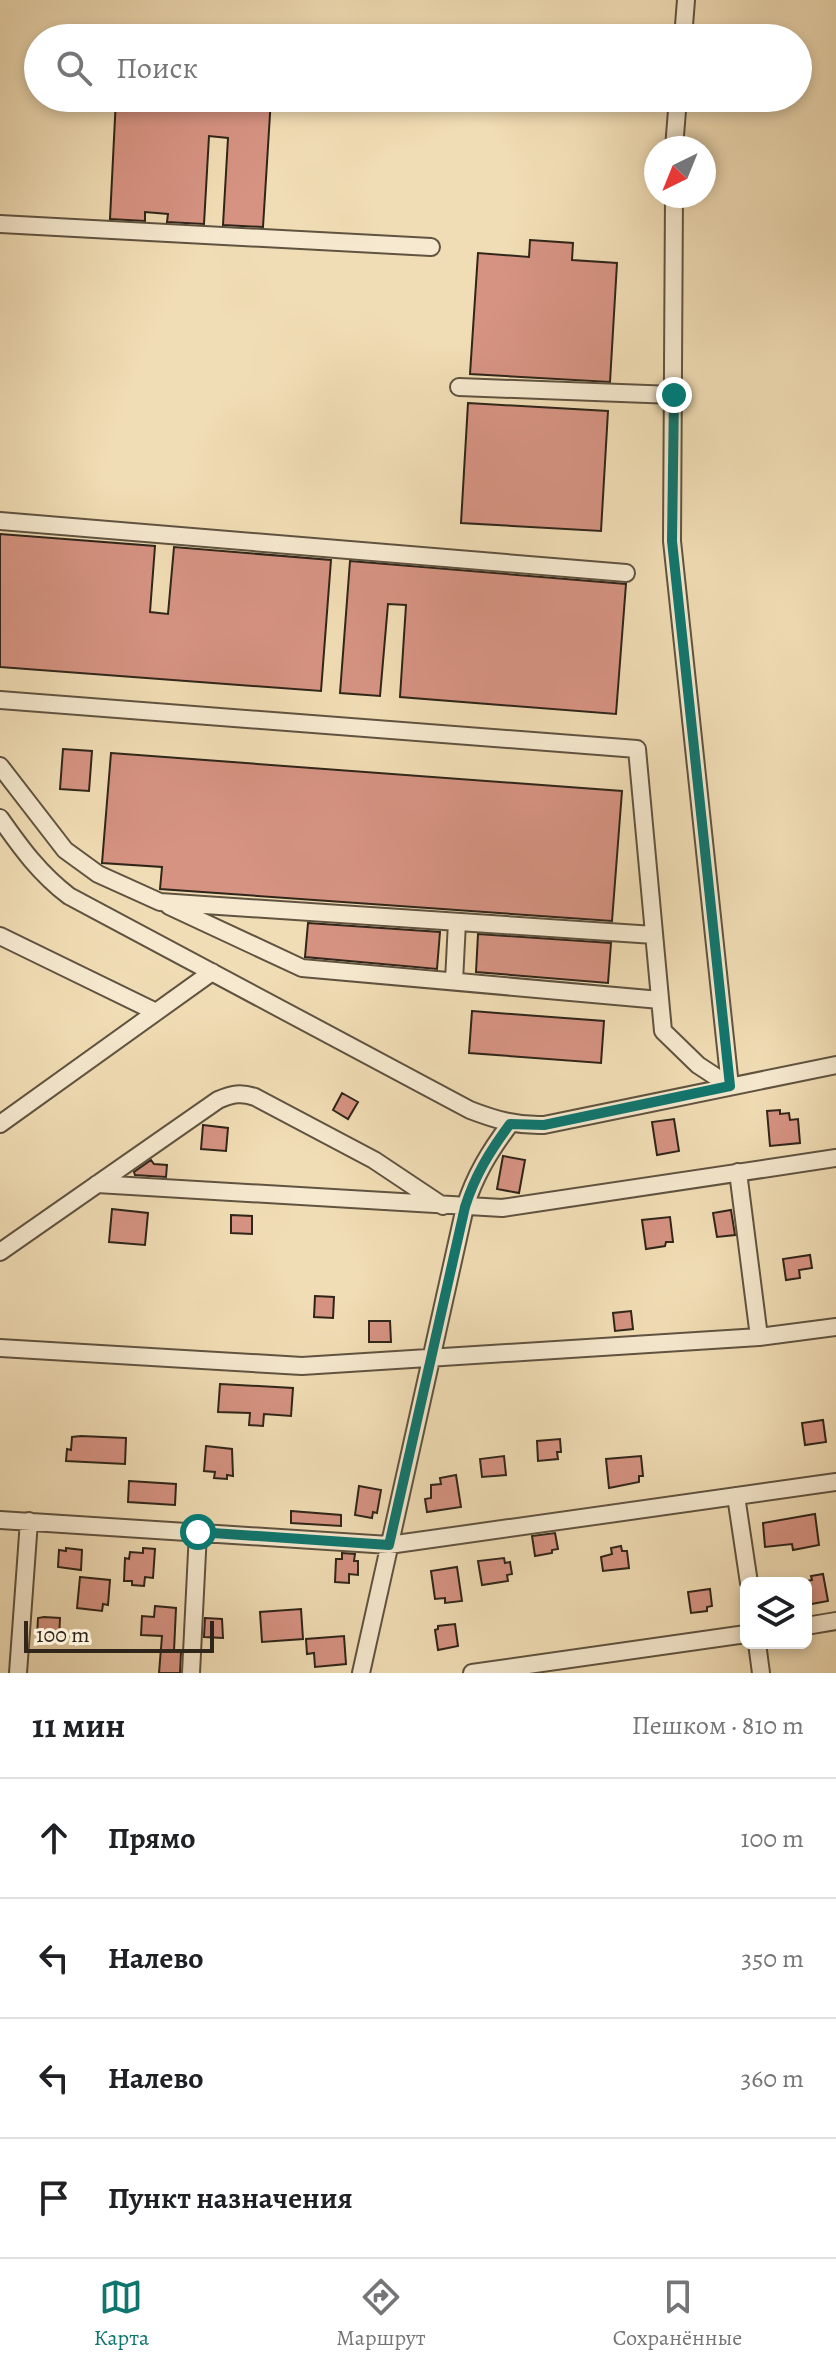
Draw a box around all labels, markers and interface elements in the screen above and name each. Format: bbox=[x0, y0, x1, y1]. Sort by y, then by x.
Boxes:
search box bbox=[24, 24, 812, 112]
icon: search bbox=[52, 46, 96, 90]
text: Поиск bbox=[116, 48, 198, 88]
north arrow bbox=[644, 136, 716, 208]
route end bbox=[656, 377, 692, 413]
route start bbox=[180, 1514, 216, 1550]
map controls bbox=[740, 1577, 812, 1649]
button: layers bbox=[740, 1577, 812, 1649]
scale bar bbox=[24, 1617, 214, 1653]
text: 100 m bbox=[36, 1620, 90, 1650]
text: 11 мин bbox=[32, 1702, 125, 1749]
text: Пешком · 810 m bbox=[632, 1708, 804, 1743]
icon: ahead bbox=[32, 1816, 76, 1860]
text: Прямо bbox=[108, 1818, 195, 1858]
text: 100 m bbox=[741, 1821, 804, 1856]
icon: left bbox=[32, 1936, 76, 1980]
text: Налево bbox=[108, 1938, 203, 1978]
text: 350 m bbox=[741, 1941, 804, 1976]
icon: left bbox=[32, 2056, 76, 2100]
text: Налево bbox=[108, 2058, 203, 2098]
text: 360 m bbox=[741, 2061, 804, 2096]
icon: arrive bbox=[32, 2176, 76, 2220]
text: Пункт назначения bbox=[108, 2178, 353, 2218]
tab: Карта bbox=[94, 2275, 149, 2353]
tab: Маршрут bbox=[336, 2275, 425, 2353]
tab: Сохранённые bbox=[613, 2275, 742, 2353]

